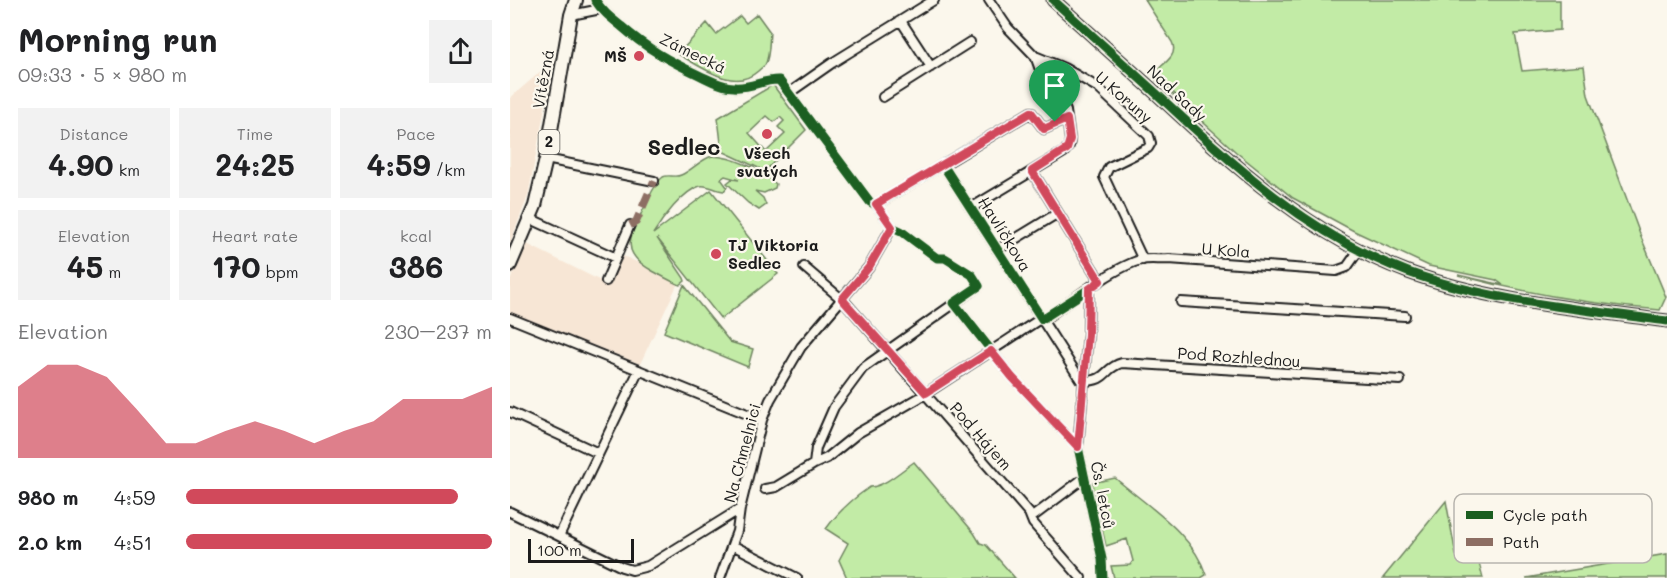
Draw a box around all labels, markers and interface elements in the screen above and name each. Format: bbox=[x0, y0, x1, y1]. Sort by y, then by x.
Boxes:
text: Morning run bbox=[18, 17, 218, 60]
button: share bbox=[429, 20, 492, 83]
street label: Zámecká bbox=[657, 27, 730, 78]
place label: MŠ bbox=[604, 45, 627, 66]
street label: Vítězná bbox=[527, 48, 558, 110]
marker: MŠ bbox=[632, 49, 646, 63]
pin bbox=[1029, 60, 1080, 122]
street label: Nad Sady bbox=[1143, 60, 1212, 126]
text: 09:33 · 5 × 980 m bbox=[18, 61, 187, 87]
street label: U Koruny bbox=[1091, 66, 1157, 127]
icon: arrive bbox=[1038, 69, 1071, 102]
text: Distance bbox=[60, 123, 128, 144]
text: Time bbox=[237, 123, 273, 144]
text: Pace bbox=[396, 123, 436, 144]
marker: Všech svatých bbox=[760, 127, 774, 141]
road number: 2 bbox=[538, 130, 560, 154]
district label: Sedlec bbox=[647, 132, 721, 161]
place label: Všech svatých bbox=[736, 142, 798, 181]
text: 4.90 bbox=[48, 144, 114, 184]
text: 24:25 bbox=[215, 144, 295, 184]
text: 4:59 bbox=[367, 144, 431, 184]
text: km bbox=[114, 159, 140, 180]
text: /km bbox=[431, 159, 465, 180]
street label: Havlíčkova bbox=[974, 192, 1037, 275]
text: Elevation bbox=[58, 225, 130, 246]
text: Heart rate bbox=[212, 225, 298, 246]
text: kcal bbox=[400, 225, 432, 246]
place label: TJ Viktoria Sedlec bbox=[728, 234, 819, 273]
street label: U Kola bbox=[1201, 237, 1251, 262]
text: 45 bbox=[67, 246, 103, 286]
text: 170 bbox=[211, 246, 261, 286]
text: 386 bbox=[389, 246, 443, 286]
marker: TJ Viktoria Sedlec bbox=[709, 247, 723, 261]
text: m bbox=[103, 261, 121, 282]
text: bpm bbox=[261, 261, 299, 282]
text: Elevation bbox=[18, 318, 108, 344]
text: 230–237 m bbox=[384, 318, 492, 344]
street label: Pod Rozhlednou bbox=[1177, 342, 1301, 371]
street label: Pod Hájem bbox=[946, 397, 1017, 474]
street label: Na Chmelnici bbox=[718, 401, 765, 505]
street label: Čs. letců bbox=[1087, 459, 1120, 530]
text: 980 m bbox=[18, 484, 78, 510]
text: 4:59 bbox=[114, 484, 155, 510]
legend bbox=[1454, 494, 1652, 563]
text: Cycle path bbox=[1503, 504, 1587, 525]
text: 2.0 km bbox=[18, 529, 82, 555]
text: 4:51 bbox=[114, 529, 153, 555]
text: Path bbox=[1503, 531, 1539, 552]
scale bar bbox=[528, 536, 634, 564]
text: 100 m bbox=[537, 539, 582, 560]

